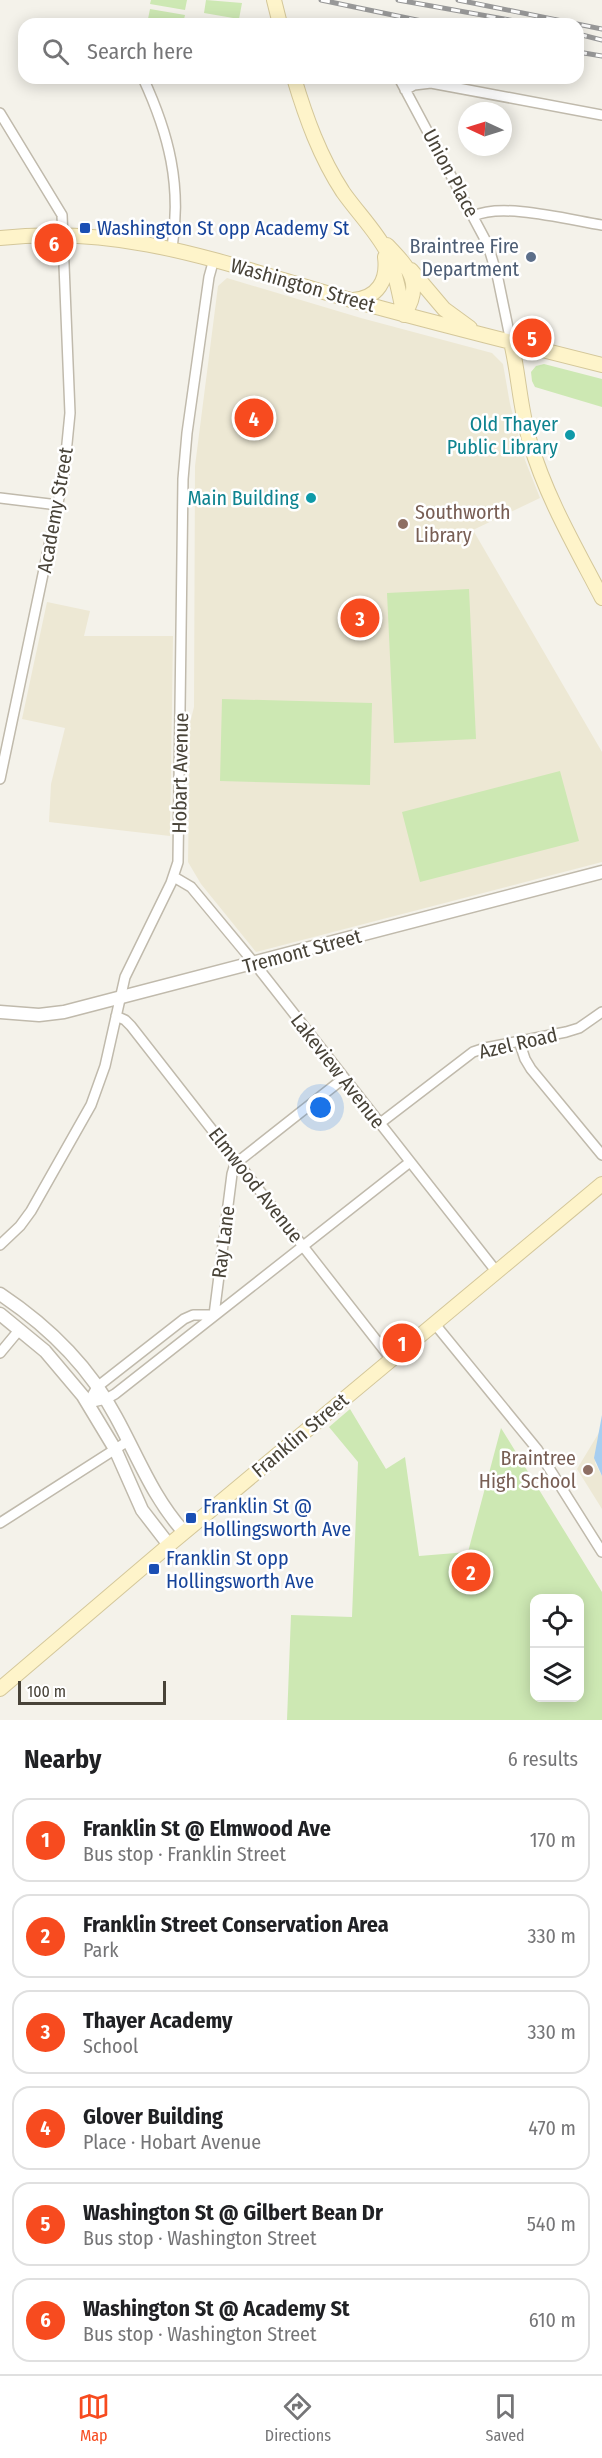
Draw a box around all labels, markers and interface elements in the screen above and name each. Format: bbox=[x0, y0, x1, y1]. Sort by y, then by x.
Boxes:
search box bbox=[18, 18, 584, 84]
icon: search bbox=[39, 35, 72, 68]
text: Search here bbox=[87, 38, 193, 65]
north arrow bbox=[458, 102, 512, 156]
street label: Union Place bbox=[418, 125, 484, 221]
place label: Washington St opp Academy St bbox=[97, 216, 350, 240]
pin: 6 bbox=[34, 220, 74, 266]
marker: Washington St opp Academy St bbox=[78, 221, 92, 235]
place label: Braintree Fire Department bbox=[409, 234, 519, 281]
marker: Braintree Fire Department bbox=[524, 250, 538, 264]
street label: Washington Street bbox=[228, 253, 378, 317]
pin: 5 bbox=[512, 316, 552, 360]
pin: 4 bbox=[234, 396, 274, 440]
place label: Old Thayer Public Library bbox=[447, 412, 558, 459]
marker: Old Thayer Public Library bbox=[563, 428, 577, 442]
street label: Academy Street bbox=[32, 445, 78, 575]
place label: Main Building bbox=[187, 486, 300, 510]
marker: Main Building bbox=[304, 491, 318, 505]
place label: Southworth Library bbox=[415, 500, 511, 547]
marker: Southworth Library bbox=[396, 517, 410, 531]
pin: 3 bbox=[340, 596, 380, 640]
street label: Hobart Avenue bbox=[167, 712, 193, 834]
street label: Tremont Street bbox=[240, 924, 364, 978]
street label: Lakeview Avenue bbox=[286, 1009, 390, 1133]
street label: Azel Road bbox=[477, 1022, 559, 1064]
your location bbox=[306, 1093, 335, 1122]
street label: Elmwood Avenue bbox=[204, 1123, 308, 1247]
street label: Ray Lane bbox=[207, 1204, 239, 1280]
pin: 1 bbox=[382, 1320, 422, 1366]
street label: Franklin Street bbox=[247, 1387, 354, 1482]
place label: Braintree High School bbox=[479, 1446, 576, 1493]
marker: Braintree High School bbox=[581, 1463, 595, 1477]
place label: Franklin St @ Hollingsworth Ave bbox=[203, 1494, 351, 1541]
marker: Franklin St @ Hollingsworth Ave bbox=[184, 1511, 198, 1525]
place label: Franklin St opp Hollingsworth Ave bbox=[166, 1546, 314, 1593]
pin: 2 bbox=[452, 1550, 490, 1594]
marker: Franklin St opp Hollingsworth Ave bbox=[147, 1562, 161, 1576]
map controls bbox=[530, 1594, 584, 1702]
button: locate bbox=[530, 1594, 584, 1648]
button: layers bbox=[530, 1648, 584, 1702]
scale bar bbox=[18, 1678, 166, 1706]
text: 100 m bbox=[27, 1682, 66, 1701]
text: Nearby bbox=[24, 1744, 101, 1775]
text: 6 results bbox=[508, 1747, 578, 1771]
text: Franklin St @ Elmwood Ave bbox=[83, 1815, 331, 1842]
text: 1 bbox=[41, 1828, 50, 1852]
text: 170 m bbox=[530, 1828, 576, 1852]
text: Bus stop · Franklin Street bbox=[83, 1842, 286, 1866]
text: Franklin Street Conservation Area bbox=[83, 1911, 389, 1938]
text: 2 bbox=[41, 1924, 50, 1948]
text: 330 m bbox=[527, 1924, 576, 1948]
text: Park bbox=[83, 1938, 119, 1962]
text: Thayer Academy bbox=[83, 2007, 233, 2034]
text: 3 bbox=[41, 2020, 50, 2044]
text: 330 m bbox=[527, 2020, 576, 2044]
text: School bbox=[83, 2034, 138, 2058]
text: Glover Building bbox=[83, 2103, 223, 2130]
text: 4 bbox=[40, 2116, 51, 2140]
text: 470 m bbox=[528, 2116, 576, 2140]
text: Place · Hobart Avenue bbox=[83, 2130, 261, 2154]
text: Washington St @ Gilbert Bean Dr bbox=[83, 2199, 383, 2226]
text: 5 bbox=[41, 2212, 50, 2236]
text: 540 m bbox=[527, 2212, 576, 2236]
text: Bus stop · Washington Street bbox=[83, 2226, 317, 2250]
text: Washington St @ Academy St bbox=[83, 2295, 350, 2322]
text: 6 bbox=[40, 2308, 51, 2332]
text: 610 m bbox=[529, 2308, 576, 2332]
text: Bus stop · Washington Street bbox=[83, 2322, 317, 2346]
tab: Map bbox=[77, 2390, 110, 2445]
tab: Directions bbox=[265, 2390, 331, 2445]
tab: Saved bbox=[486, 2390, 525, 2445]

